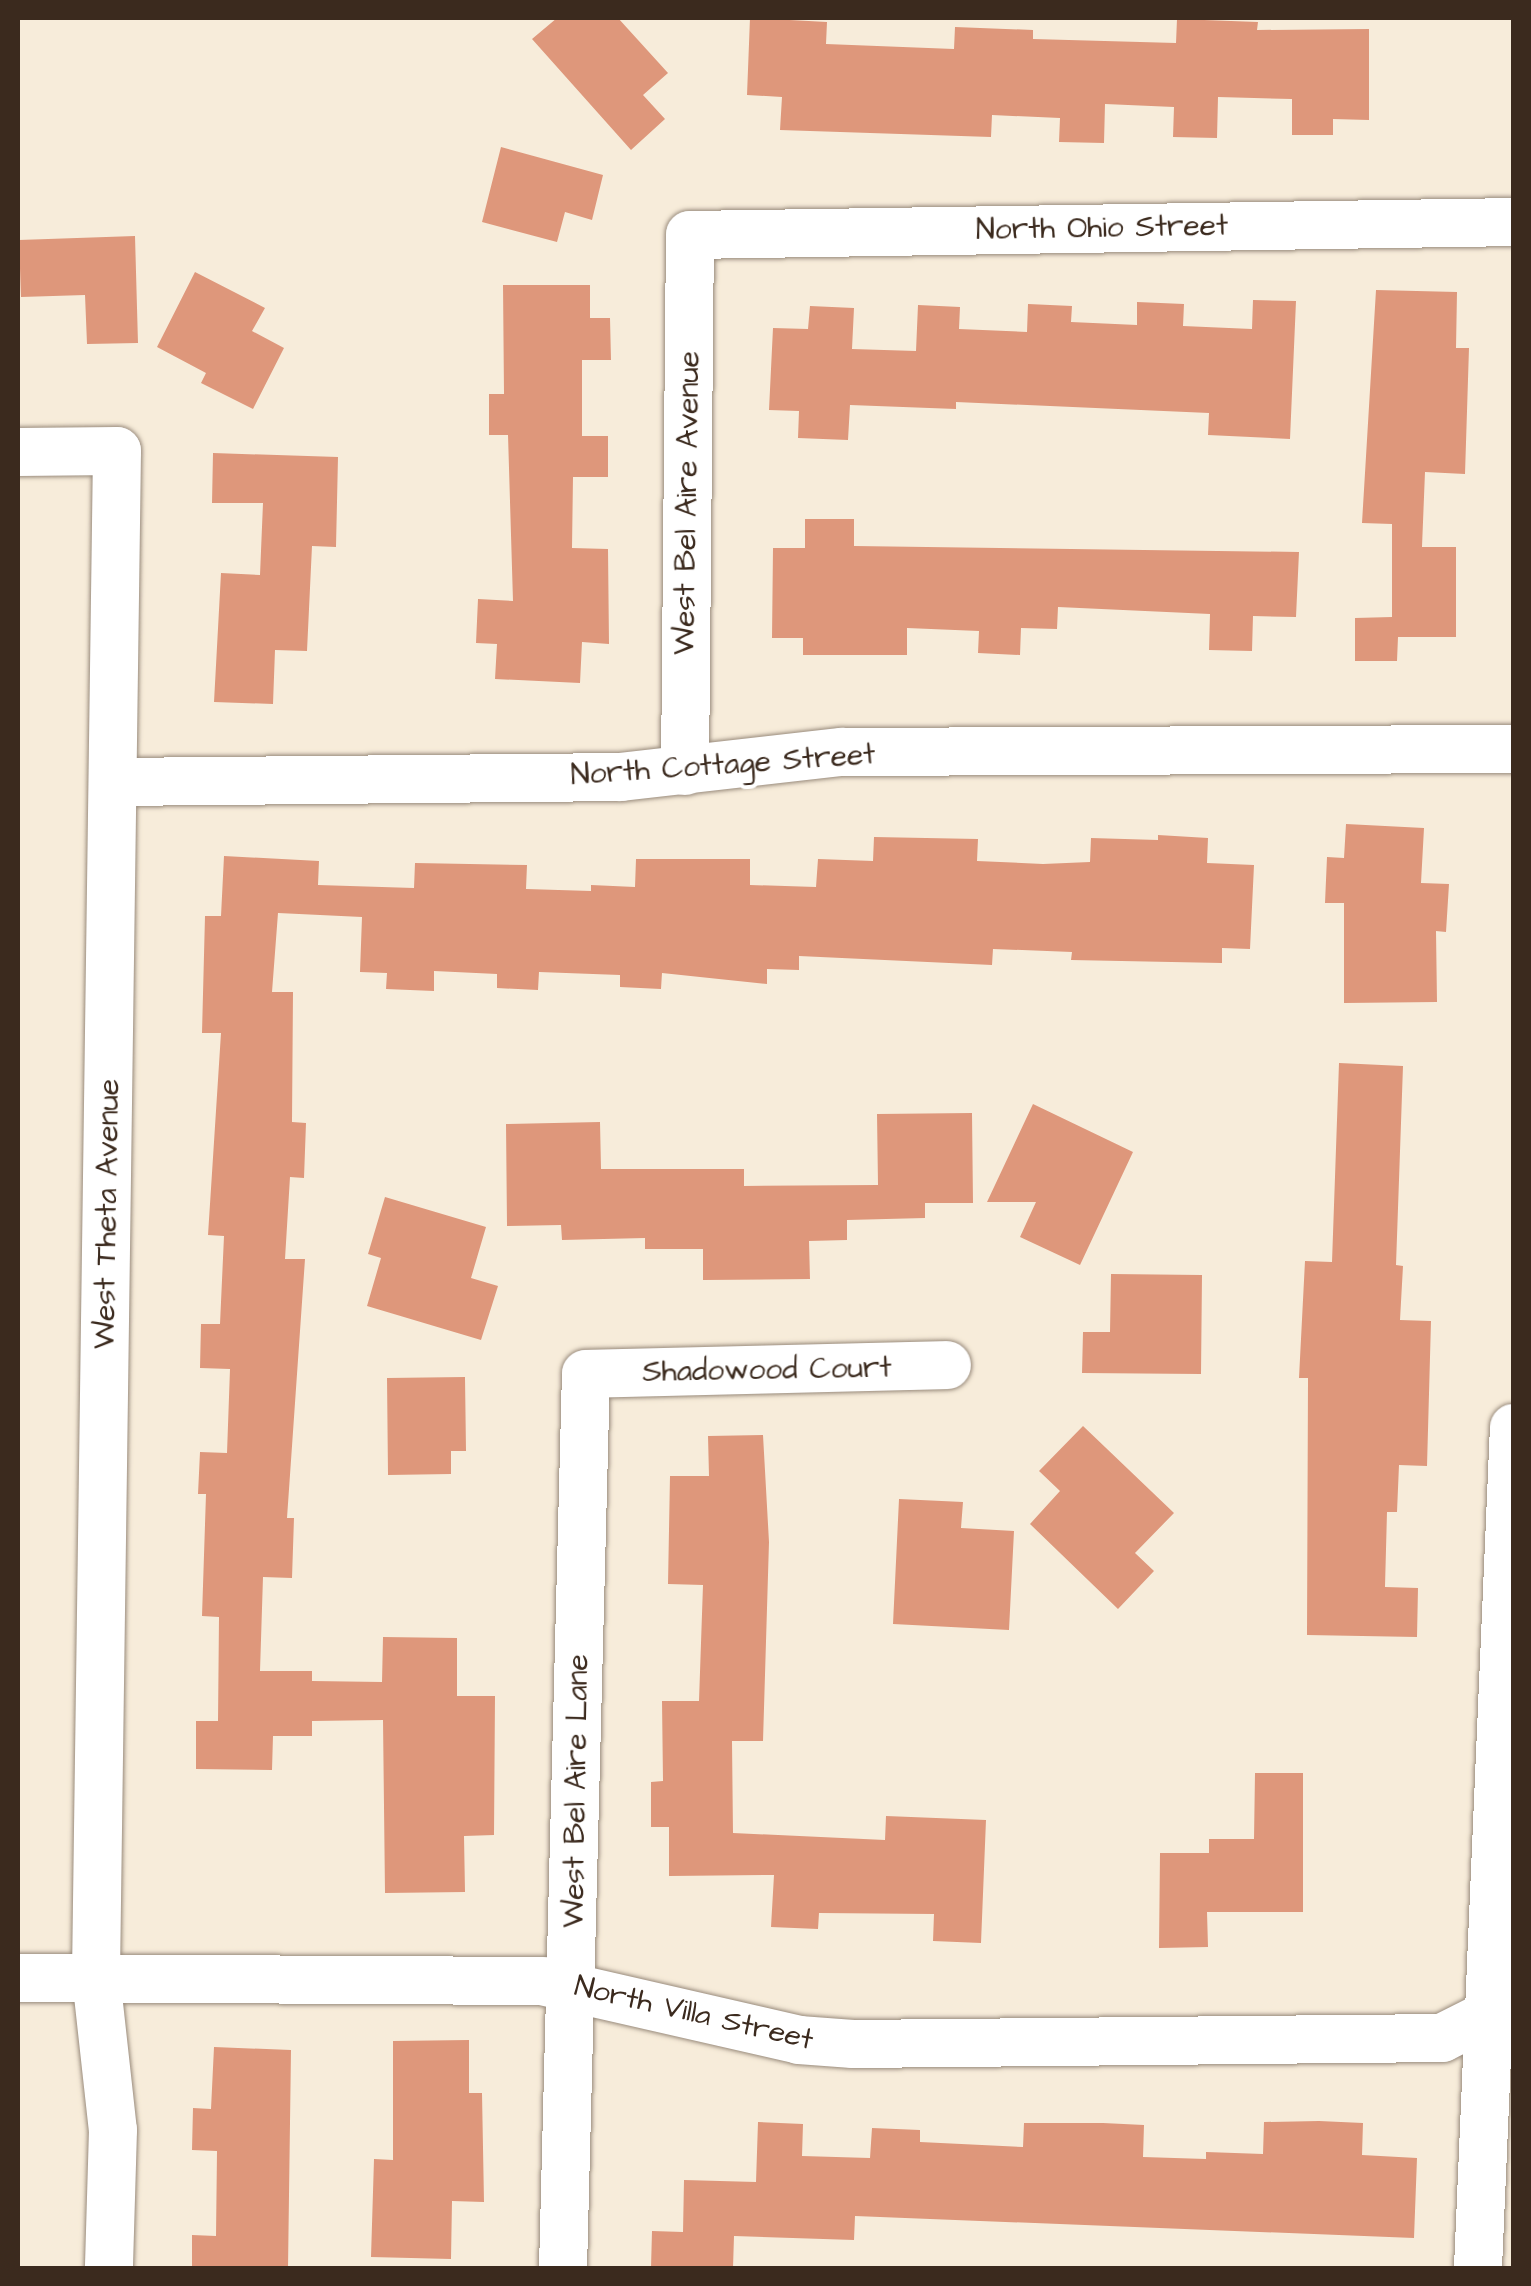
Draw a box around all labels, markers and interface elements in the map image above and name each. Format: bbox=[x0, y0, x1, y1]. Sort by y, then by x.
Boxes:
street label: North Ohio Street bbox=[976, 208, 1228, 248]
street label: West Bel Aire Avenue bbox=[666, 351, 708, 655]
street label: North Cottage Street bbox=[570, 736, 876, 794]
street label: West Theta Avenue bbox=[87, 1079, 127, 1349]
street label: Shadowood Court bbox=[642, 1350, 892, 1390]
street label: West Bel Aire Lane bbox=[556, 1654, 596, 1928]
street label: North Villa Street bbox=[571, 1968, 817, 2058]

